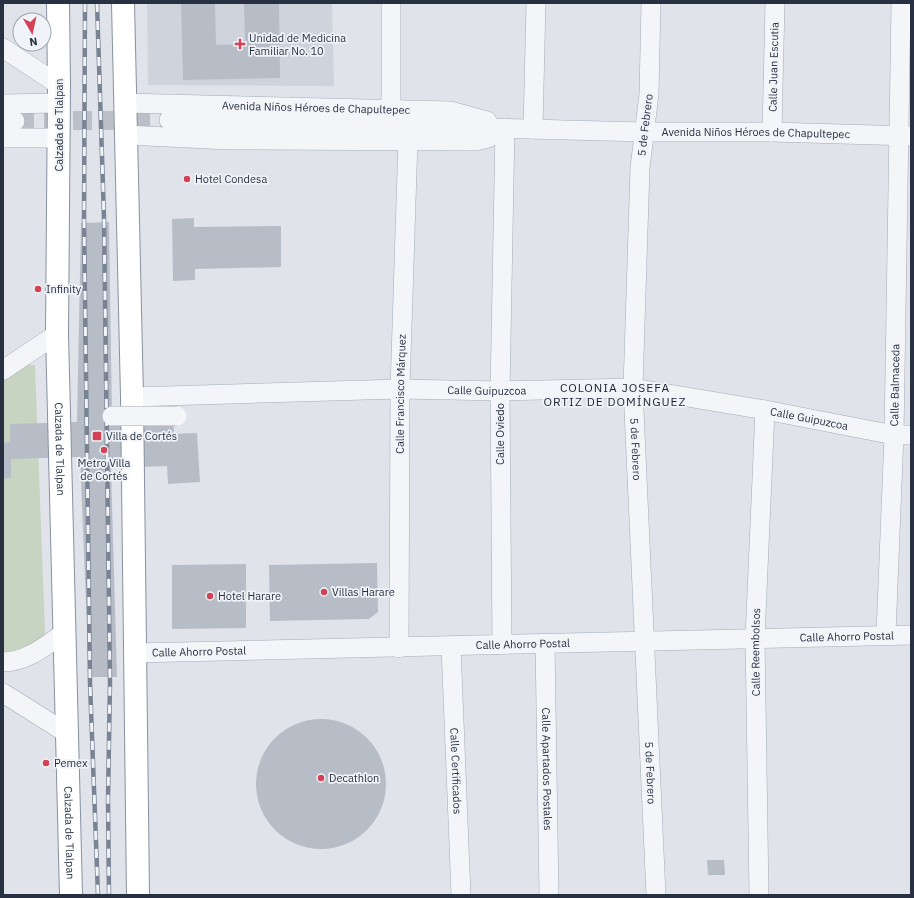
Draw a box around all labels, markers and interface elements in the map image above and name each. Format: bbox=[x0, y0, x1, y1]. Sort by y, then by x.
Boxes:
north arrow bbox=[12, 12, 52, 52]
street label: Calle Juan Escutia bbox=[765, 22, 782, 112]
place label: Unidad de Medicina Familiar No. 10 bbox=[249, 31, 346, 58]
text: N bbox=[29, 34, 39, 49]
marker: Unidad de Medicina Familiar No. 10 bbox=[234, 38, 246, 50]
street label: Calzada de Tlalpan bbox=[52, 78, 66, 172]
street label: 5 de Febrero bbox=[634, 93, 656, 157]
street label: Avenida Niños Héroes de Chapultepec bbox=[222, 98, 411, 117]
street label: Avenida Niños Héroes de Chapultepec bbox=[662, 125, 851, 141]
place label: Hotel Condesa bbox=[195, 172, 267, 186]
marker: Hotel Condesa bbox=[182, 174, 192, 184]
place label: Infinity bbox=[46, 282, 82, 296]
marker: Infinity bbox=[33, 284, 43, 294]
street label: Calle Francisco Márquez bbox=[393, 334, 409, 454]
street label: Calle Balmaceda bbox=[887, 344, 902, 427]
district label: COLONIA JOSEFA ORTIZ DE DOMÍNGUEZ bbox=[543, 380, 687, 409]
street label: Calle Guipuzcoa bbox=[447, 383, 527, 398]
street label: Calzada de Tlalpan bbox=[52, 402, 68, 496]
street label: Calle Oviedo bbox=[493, 403, 507, 465]
street label: Calle Guipuzcoa bbox=[769, 404, 849, 433]
street label: 5 de Febrero bbox=[627, 418, 644, 481]
place label: Villa de Cortés bbox=[106, 429, 177, 443]
marker: Villa de Cortés bbox=[91, 430, 103, 442]
marker: Metro Villa de Cortés bbox=[99, 445, 109, 455]
place label: Metro Villa de Cortés bbox=[78, 456, 131, 483]
place label: Villas Harare bbox=[332, 585, 395, 599]
marker: Villas Harare bbox=[319, 587, 329, 597]
place label: Hotel Harare bbox=[218, 589, 281, 603]
marker: Hotel Harare bbox=[205, 591, 215, 601]
street label: Calle Reembolsos bbox=[748, 608, 763, 696]
street label: Calle Ahorro Postal bbox=[800, 628, 894, 645]
street label: Calle Ahorro Postal bbox=[476, 636, 570, 652]
street label: Calle Ahorro Postal bbox=[152, 643, 246, 660]
street label: Calle Apartados Postales bbox=[539, 707, 555, 831]
street label: Calle Certificados bbox=[447, 727, 465, 814]
street label: 5 de Febrero bbox=[642, 741, 659, 805]
place label: Pemex bbox=[54, 756, 88, 770]
marker: Pemex bbox=[41, 758, 51, 768]
place label: Decathlon bbox=[329, 771, 379, 785]
marker: Decathlon bbox=[316, 773, 326, 783]
street label: Calzada de Tlalpan bbox=[61, 786, 78, 880]

